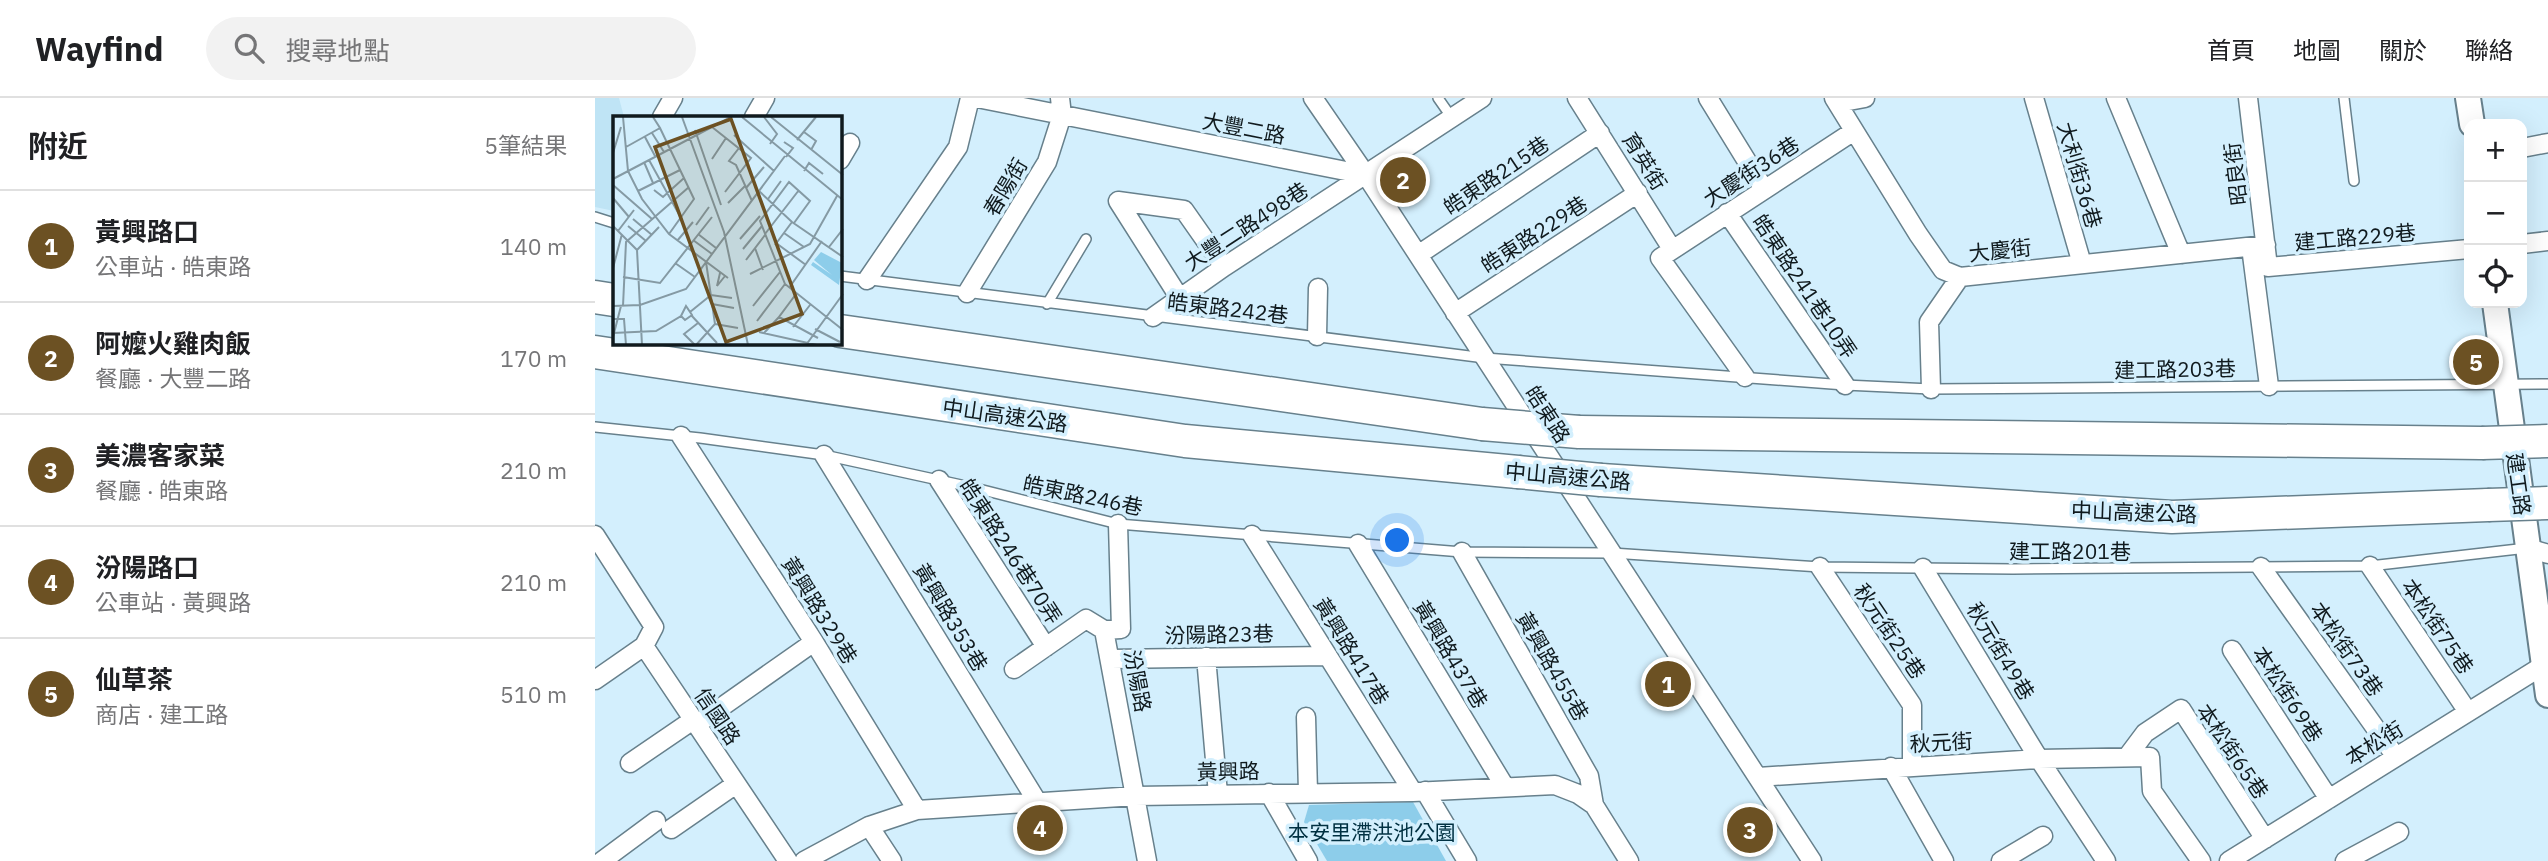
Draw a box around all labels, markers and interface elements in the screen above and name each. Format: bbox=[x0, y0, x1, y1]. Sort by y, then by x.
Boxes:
search box bbox=[206, 17, 696, 80]
text: Wayfind bbox=[35, 27, 164, 70]
icon: search bbox=[230, 29, 268, 67]
text: 搜尋地點 bbox=[286, 33, 390, 67]
text: 首頁 bbox=[2207, 34, 2255, 66]
text: 地圖 bbox=[2293, 34, 2341, 66]
text: 關於 bbox=[2379, 34, 2427, 66]
text: 聯絡 bbox=[2465, 34, 2513, 66]
street label: 大豐二路 bbox=[1200, 106, 1288, 150]
inset map bbox=[613, 116, 842, 345]
street label: 大利街36巷 bbox=[2051, 119, 2109, 231]
map controls bbox=[2464, 119, 2527, 308]
button: + bbox=[2464, 119, 2527, 182]
text: 附近 bbox=[28, 126, 88, 165]
street label: 育英街 bbox=[1616, 127, 1674, 195]
street label: 皓東路215巷 bbox=[1438, 129, 1554, 221]
text: 5筆結果 bbox=[484, 130, 567, 160]
street label: 大慶街36巷 bbox=[1698, 130, 1804, 212]
street label: 昭良街 bbox=[2217, 141, 2253, 207]
street label: 春陽街 bbox=[977, 153, 1033, 221]
pin: 2 bbox=[1380, 154, 1426, 206]
street label: 大豐二路498巷 bbox=[1178, 175, 1314, 277]
button: − bbox=[2464, 182, 2527, 245]
street label: 皓東路229巷 bbox=[1475, 189, 1593, 279]
street label: 皓東路241巷10弄 bbox=[1746, 209, 1864, 363]
text: 黃興路口 bbox=[95, 214, 199, 248]
street label: 建工路229巷 bbox=[2293, 218, 2417, 256]
text: 1 bbox=[44, 231, 58, 261]
text: 140 m bbox=[500, 231, 567, 261]
street label: 大慶街 bbox=[1967, 233, 2033, 267]
button: locate bbox=[2464, 245, 2527, 308]
text: 公車站 · 皓東路 bbox=[95, 251, 251, 281]
street label: 皓東路242巷 bbox=[1166, 287, 1290, 329]
text: 阿嬤火雞肉飯 bbox=[95, 326, 251, 360]
pin: 5 bbox=[2453, 336, 2499, 388]
text: 2 bbox=[44, 343, 58, 373]
text: 170 m bbox=[500, 343, 567, 373]
street label: 建工路203巷 bbox=[2114, 354, 2236, 384]
text: 餐廳 · 大豐二路 bbox=[95, 363, 251, 393]
street label: 皓東路 bbox=[1519, 380, 1577, 448]
street label: 中山高速公路 bbox=[941, 392, 1069, 438]
text: 美濃客家菜 bbox=[95, 438, 225, 472]
street label: 建工路 bbox=[2501, 451, 2537, 517]
text: 3 bbox=[44, 455, 58, 485]
text: 210 m bbox=[500, 455, 567, 485]
street label: 中山高速公路 bbox=[1504, 457, 1632, 495]
street label: 皓東路246巷 bbox=[1021, 469, 1145, 521]
street label: 皓東路246巷70弄 bbox=[954, 473, 1068, 629]
text: 餐廳 · 皓東路 bbox=[95, 475, 228, 505]
street label: 中山高速公路 bbox=[2071, 496, 2197, 528]
your location bbox=[1380, 523, 1414, 557]
street label: 建工路201巷 bbox=[2009, 537, 2131, 565]
text: 汾陽路口 bbox=[95, 550, 199, 584]
street label: 黃興路329巷 bbox=[776, 551, 864, 669]
street label: 黃興路353巷 bbox=[908, 558, 994, 676]
text: 4 bbox=[44, 567, 58, 597]
text: 210 m bbox=[500, 567, 567, 597]
street label: 本松街75巷 bbox=[2396, 573, 2480, 679]
street label: 秋元街25巷 bbox=[1848, 578, 1932, 684]
text: 公車站 · 黃興路 bbox=[95, 587, 251, 617]
street label: 黃興路417巷 bbox=[1308, 592, 1396, 710]
street label: 黃興路437巷 bbox=[1408, 595, 1494, 713]
street label: 本松街73巷 bbox=[2304, 596, 2390, 702]
street label: 秋元街49巷 bbox=[1961, 597, 2041, 705]
street label: 黃興路455巷 bbox=[1510, 606, 1596, 726]
street label: 汾陽路23巷 bbox=[1164, 619, 1274, 649]
street label: 本松街69巷 bbox=[2247, 641, 2329, 747]
street label: 汾陽路 bbox=[1118, 647, 1158, 715]
pin: 1 bbox=[1645, 658, 1691, 710]
text: 仙草茶 bbox=[95, 662, 173, 696]
text: 5 bbox=[44, 679, 58, 709]
text: 510 m bbox=[500, 679, 567, 709]
street label: 信國路 bbox=[689, 682, 747, 750]
street label: 本松街65巷 bbox=[2191, 698, 2275, 804]
text: 商店 · 建工路 bbox=[95, 699, 228, 729]
street label: 本松街 bbox=[2340, 714, 2408, 772]
street label: 秋元街 bbox=[1909, 726, 1973, 758]
street label: 黃興路 bbox=[1196, 756, 1260, 786]
pin: 4 bbox=[1017, 802, 1063, 854]
pin: 3 bbox=[1727, 804, 1773, 856]
park label: 本安里滯洪池公園 bbox=[1288, 818, 1456, 846]

